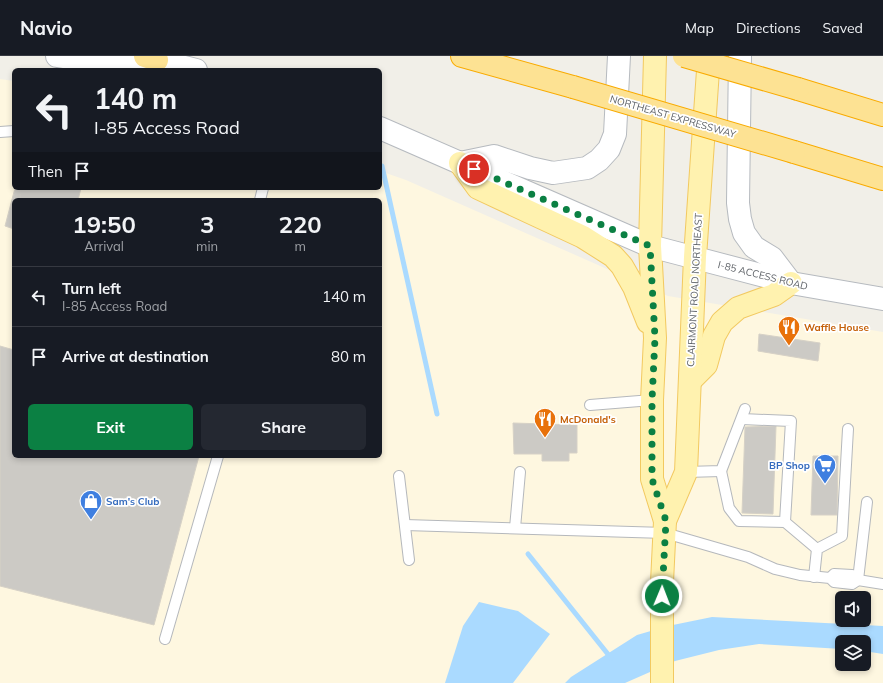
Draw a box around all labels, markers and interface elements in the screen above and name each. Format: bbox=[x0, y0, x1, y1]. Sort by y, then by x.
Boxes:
text: Navio bbox=[20, 16, 73, 40]
text: Map bbox=[685, 19, 714, 37]
text: Directions bbox=[736, 19, 801, 37]
text: Saved bbox=[823, 19, 863, 37]
text: 140 m bbox=[94, 81, 177, 116]
icon: left bbox=[28, 84, 80, 136]
street label: NORTHEAST EXPRESSWAY bbox=[608, 92, 738, 141]
text: I-85 Access Road bbox=[94, 116, 240, 139]
pin bbox=[457, 152, 491, 186]
icon: arrive bbox=[463, 158, 485, 180]
icon: arrive bbox=[71, 160, 93, 182]
text: Then bbox=[28, 162, 63, 181]
text: 19:50 bbox=[72, 209, 136, 239]
text: 3 bbox=[200, 209, 214, 239]
text: 220 bbox=[279, 209, 322, 239]
street label: CLAIRMONT ROAD NORTHEAST bbox=[684, 213, 705, 367]
text: Arrival bbox=[84, 238, 124, 254]
text: min bbox=[196, 238, 218, 254]
text: m bbox=[294, 238, 306, 254]
street label: I-85 ACCESS ROAD bbox=[717, 258, 809, 293]
text: Turn left bbox=[62, 279, 121, 298]
icon: left bbox=[28, 286, 50, 308]
text: 140 m bbox=[322, 287, 366, 306]
text: I-85 Access Road bbox=[62, 298, 167, 314]
restaurant icon: Waffle House bbox=[776, 314, 802, 347]
place label: Waffle House bbox=[804, 321, 869, 334]
icon: arrive bbox=[28, 346, 50, 368]
text: Arrive at destination bbox=[62, 347, 209, 366]
text: 80 m bbox=[331, 347, 366, 366]
button: Exit bbox=[28, 404, 193, 450]
button: Share bbox=[201, 404, 366, 450]
restaurant icon: McDonald's bbox=[532, 406, 558, 439]
place label: McDonald's bbox=[560, 413, 616, 426]
supermarket icon: BP Shop bbox=[812, 452, 838, 485]
place label: BP Shop bbox=[769, 459, 810, 472]
shop icon: Sam's Club bbox=[78, 488, 104, 521]
place label: Sam's Club bbox=[106, 495, 159, 508]
position arrow bbox=[641, 575, 683, 617]
map controls bbox=[835, 591, 871, 671]
button: sound bbox=[835, 591, 871, 627]
button: layers bbox=[835, 635, 871, 671]

